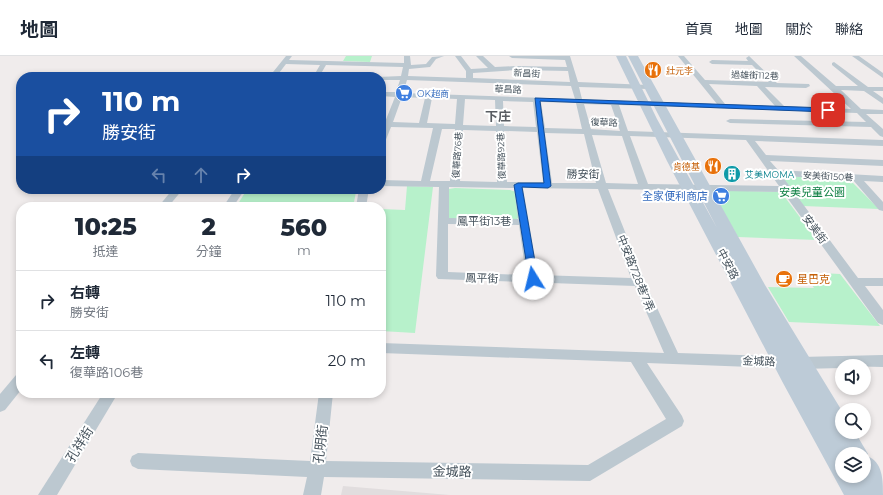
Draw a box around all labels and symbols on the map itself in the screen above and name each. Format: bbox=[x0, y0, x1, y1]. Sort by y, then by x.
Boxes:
restaurant icon: 壯元李 bbox=[643, 60, 663, 80]
place label: 壯元李 bbox=[666, 65, 693, 76]
street label: 新昌街 bbox=[513, 67, 541, 79]
street label: 過雄街112巷 bbox=[731, 69, 779, 81]
supermarket icon: OK超商 bbox=[394, 83, 414, 103]
street label: 華昌路 bbox=[494, 83, 522, 95]
place label: OK超商 bbox=[417, 88, 449, 99]
pin bbox=[811, 93, 845, 127]
district label: 下庄 bbox=[485, 108, 511, 124]
street label: 復華路 bbox=[590, 116, 618, 128]
street label: 復華路76巷 bbox=[450, 131, 464, 179]
street label: 復華路92巷 bbox=[495, 133, 507, 179]
restaurant icon: 肯德基 bbox=[703, 156, 723, 176]
place label: 肯德基 bbox=[673, 161, 700, 172]
building icon: 艾美MOMA bbox=[722, 164, 742, 184]
street label: 勝安街 bbox=[566, 167, 600, 181]
place label: 艾美MOMA bbox=[745, 169, 795, 180]
street label: 安美街150巷 bbox=[803, 169, 853, 183]
park label: 安美兒童公園 bbox=[779, 185, 845, 199]
supermarket icon: 全家便利商店 bbox=[711, 186, 731, 206]
place label: 全家便利商店 bbox=[642, 189, 708, 203]
street label: 安美街 bbox=[799, 212, 831, 246]
street label: 鳳平街13巷 bbox=[457, 214, 511, 228]
street label: 中安路728巷7弄 bbox=[614, 233, 658, 313]
street label: 中安路 bbox=[714, 246, 742, 282]
position arrow bbox=[512, 258, 554, 300]
cafe icon: 星巴克 bbox=[774, 269, 794, 289]
street label: 鳳平街 bbox=[465, 270, 499, 286]
place label: 星巴克 bbox=[797, 272, 830, 286]
street label: 金城路 bbox=[742, 353, 776, 369]
street label: 孔祥街 bbox=[62, 423, 96, 465]
street label: 孔明街 bbox=[310, 424, 330, 464]
street label: 金城路 bbox=[432, 463, 472, 479]

